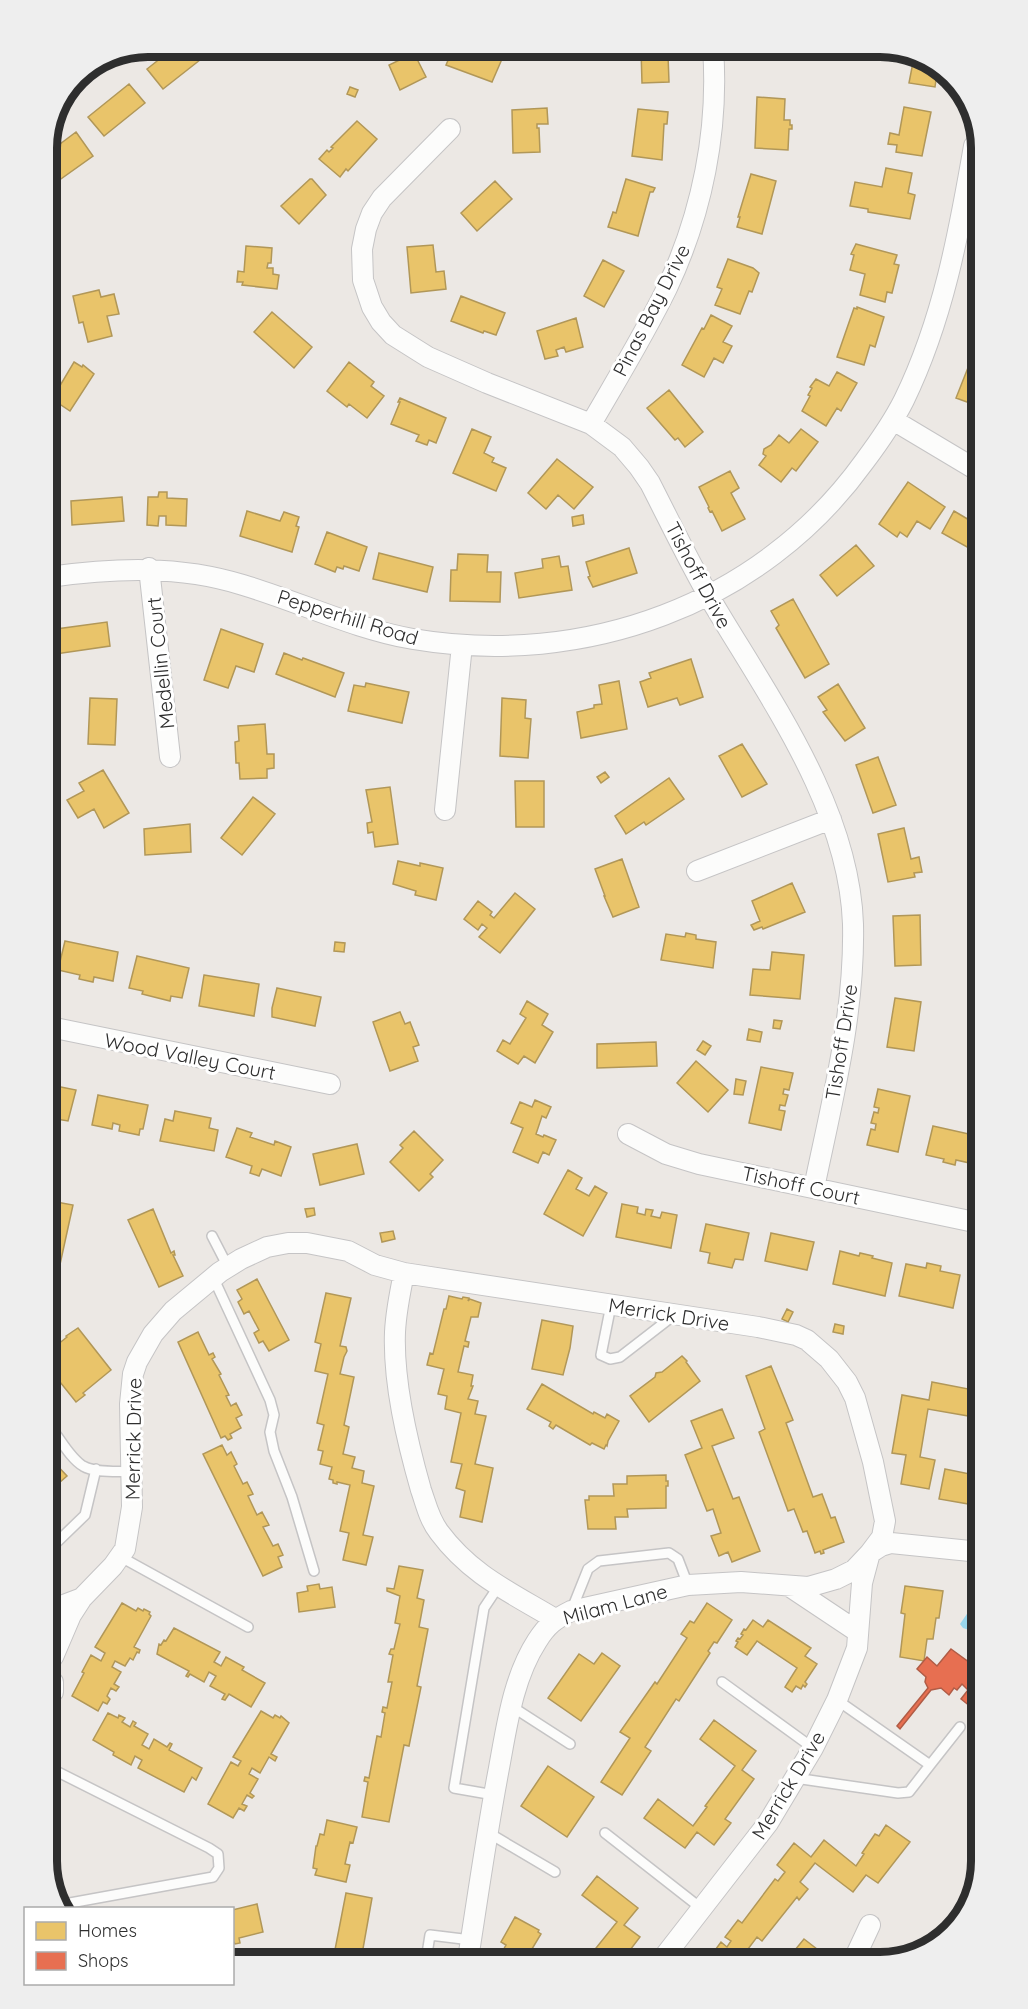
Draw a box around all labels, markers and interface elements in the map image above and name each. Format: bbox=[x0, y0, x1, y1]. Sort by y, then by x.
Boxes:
street label: Pinas Bay Drive bbox=[607, 240, 695, 380]
street label: Tishoff Drive bbox=[660, 517, 738, 633]
street label: Pepperhill Road bbox=[274, 584, 422, 650]
street label: Medellin Court bbox=[141, 595, 179, 730]
street label: Tishoff Drive bbox=[819, 982, 863, 1102]
street label: Wood Valley Court bbox=[102, 1027, 278, 1085]
street label: Tishoff Court bbox=[740, 1160, 863, 1210]
street label: Merrick Drive bbox=[607, 1292, 731, 1336]
street label: Merrick Drive bbox=[119, 1378, 147, 1500]
street label: Milam Lane bbox=[560, 1578, 670, 1630]
street label: Merrick Drive bbox=[746, 1726, 830, 1844]
legend bbox=[24, 1907, 234, 1985]
text: Homes bbox=[78, 1919, 137, 1942]
text: Shops bbox=[78, 1949, 129, 1972]

